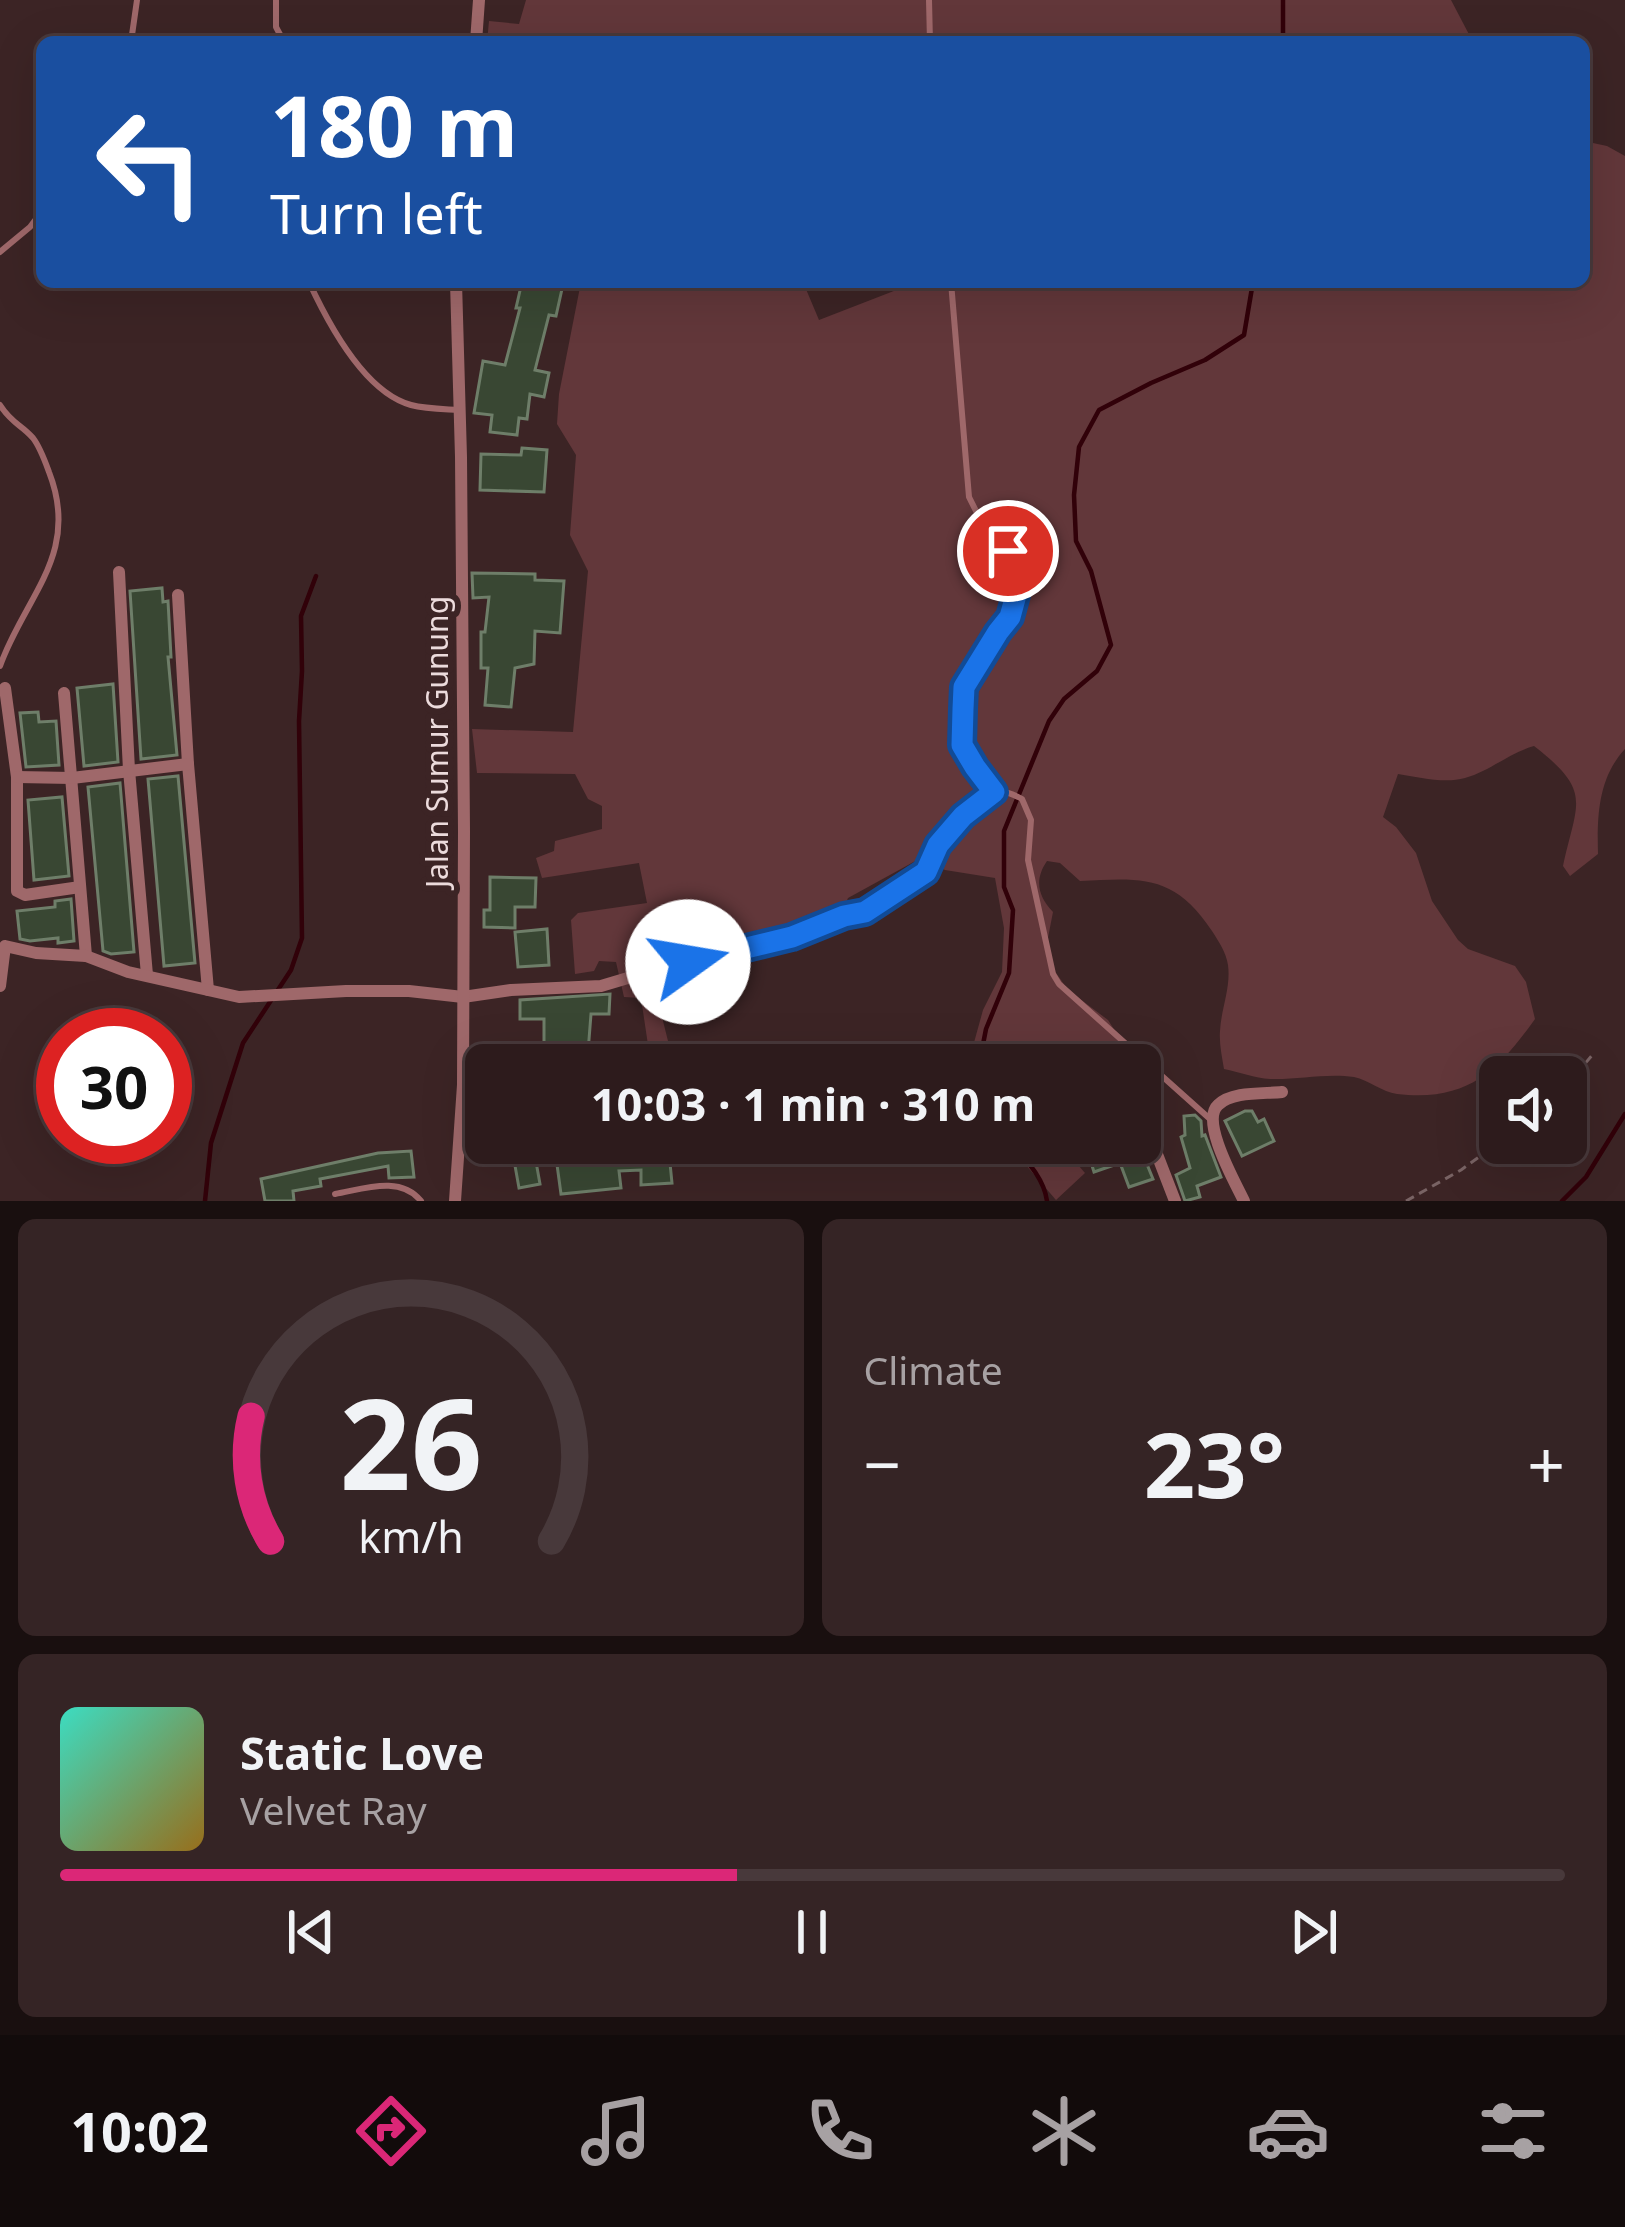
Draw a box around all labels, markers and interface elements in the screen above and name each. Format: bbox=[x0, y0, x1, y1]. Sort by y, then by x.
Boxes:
text: 180 m bbox=[270, 67, 518, 182]
icon: left bbox=[72, 84, 228, 240]
text: Turn left bbox=[270, 176, 483, 250]
pin bbox=[957, 500, 1059, 602]
icon: arrive bbox=[975, 518, 1041, 584]
street label: Jalan Sumur Gunung bbox=[416, 596, 457, 891]
position arrow bbox=[625, 899, 751, 1025]
speed limit sign: 30 bbox=[36, 1008, 192, 1164]
map controls bbox=[1479, 1056, 1587, 1164]
button: sound bbox=[1479, 1056, 1587, 1164]
text: 10:03 · 1 min · 310 m bbox=[591, 1073, 1035, 1134]
text: Climate bbox=[864, 1343, 1003, 1396]
text: 26 bbox=[339, 1357, 482, 1527]
text: 23° bbox=[1144, 1402, 1285, 1524]
text: − bbox=[864, 1418, 901, 1508]
text: + bbox=[1527, 1418, 1565, 1508]
text: km/h bbox=[358, 1506, 463, 1565]
text: Static Love bbox=[240, 1722, 484, 1783]
text: Velvet Ray bbox=[240, 1783, 427, 1836]
icon: previous bbox=[278, 1899, 344, 1965]
icon: pause bbox=[779, 1899, 845, 1965]
icon: next bbox=[1281, 1899, 1347, 1965]
icon: directions bbox=[349, 2089, 433, 2173]
icon: music bbox=[574, 2089, 658, 2173]
icon: phone bbox=[798, 2089, 882, 2173]
icon: climate bbox=[1022, 2089, 1106, 2173]
icon: car bbox=[1246, 2089, 1330, 2173]
icon: filters bbox=[1471, 2089, 1555, 2173]
text: 10:02 bbox=[70, 2094, 209, 2168]

